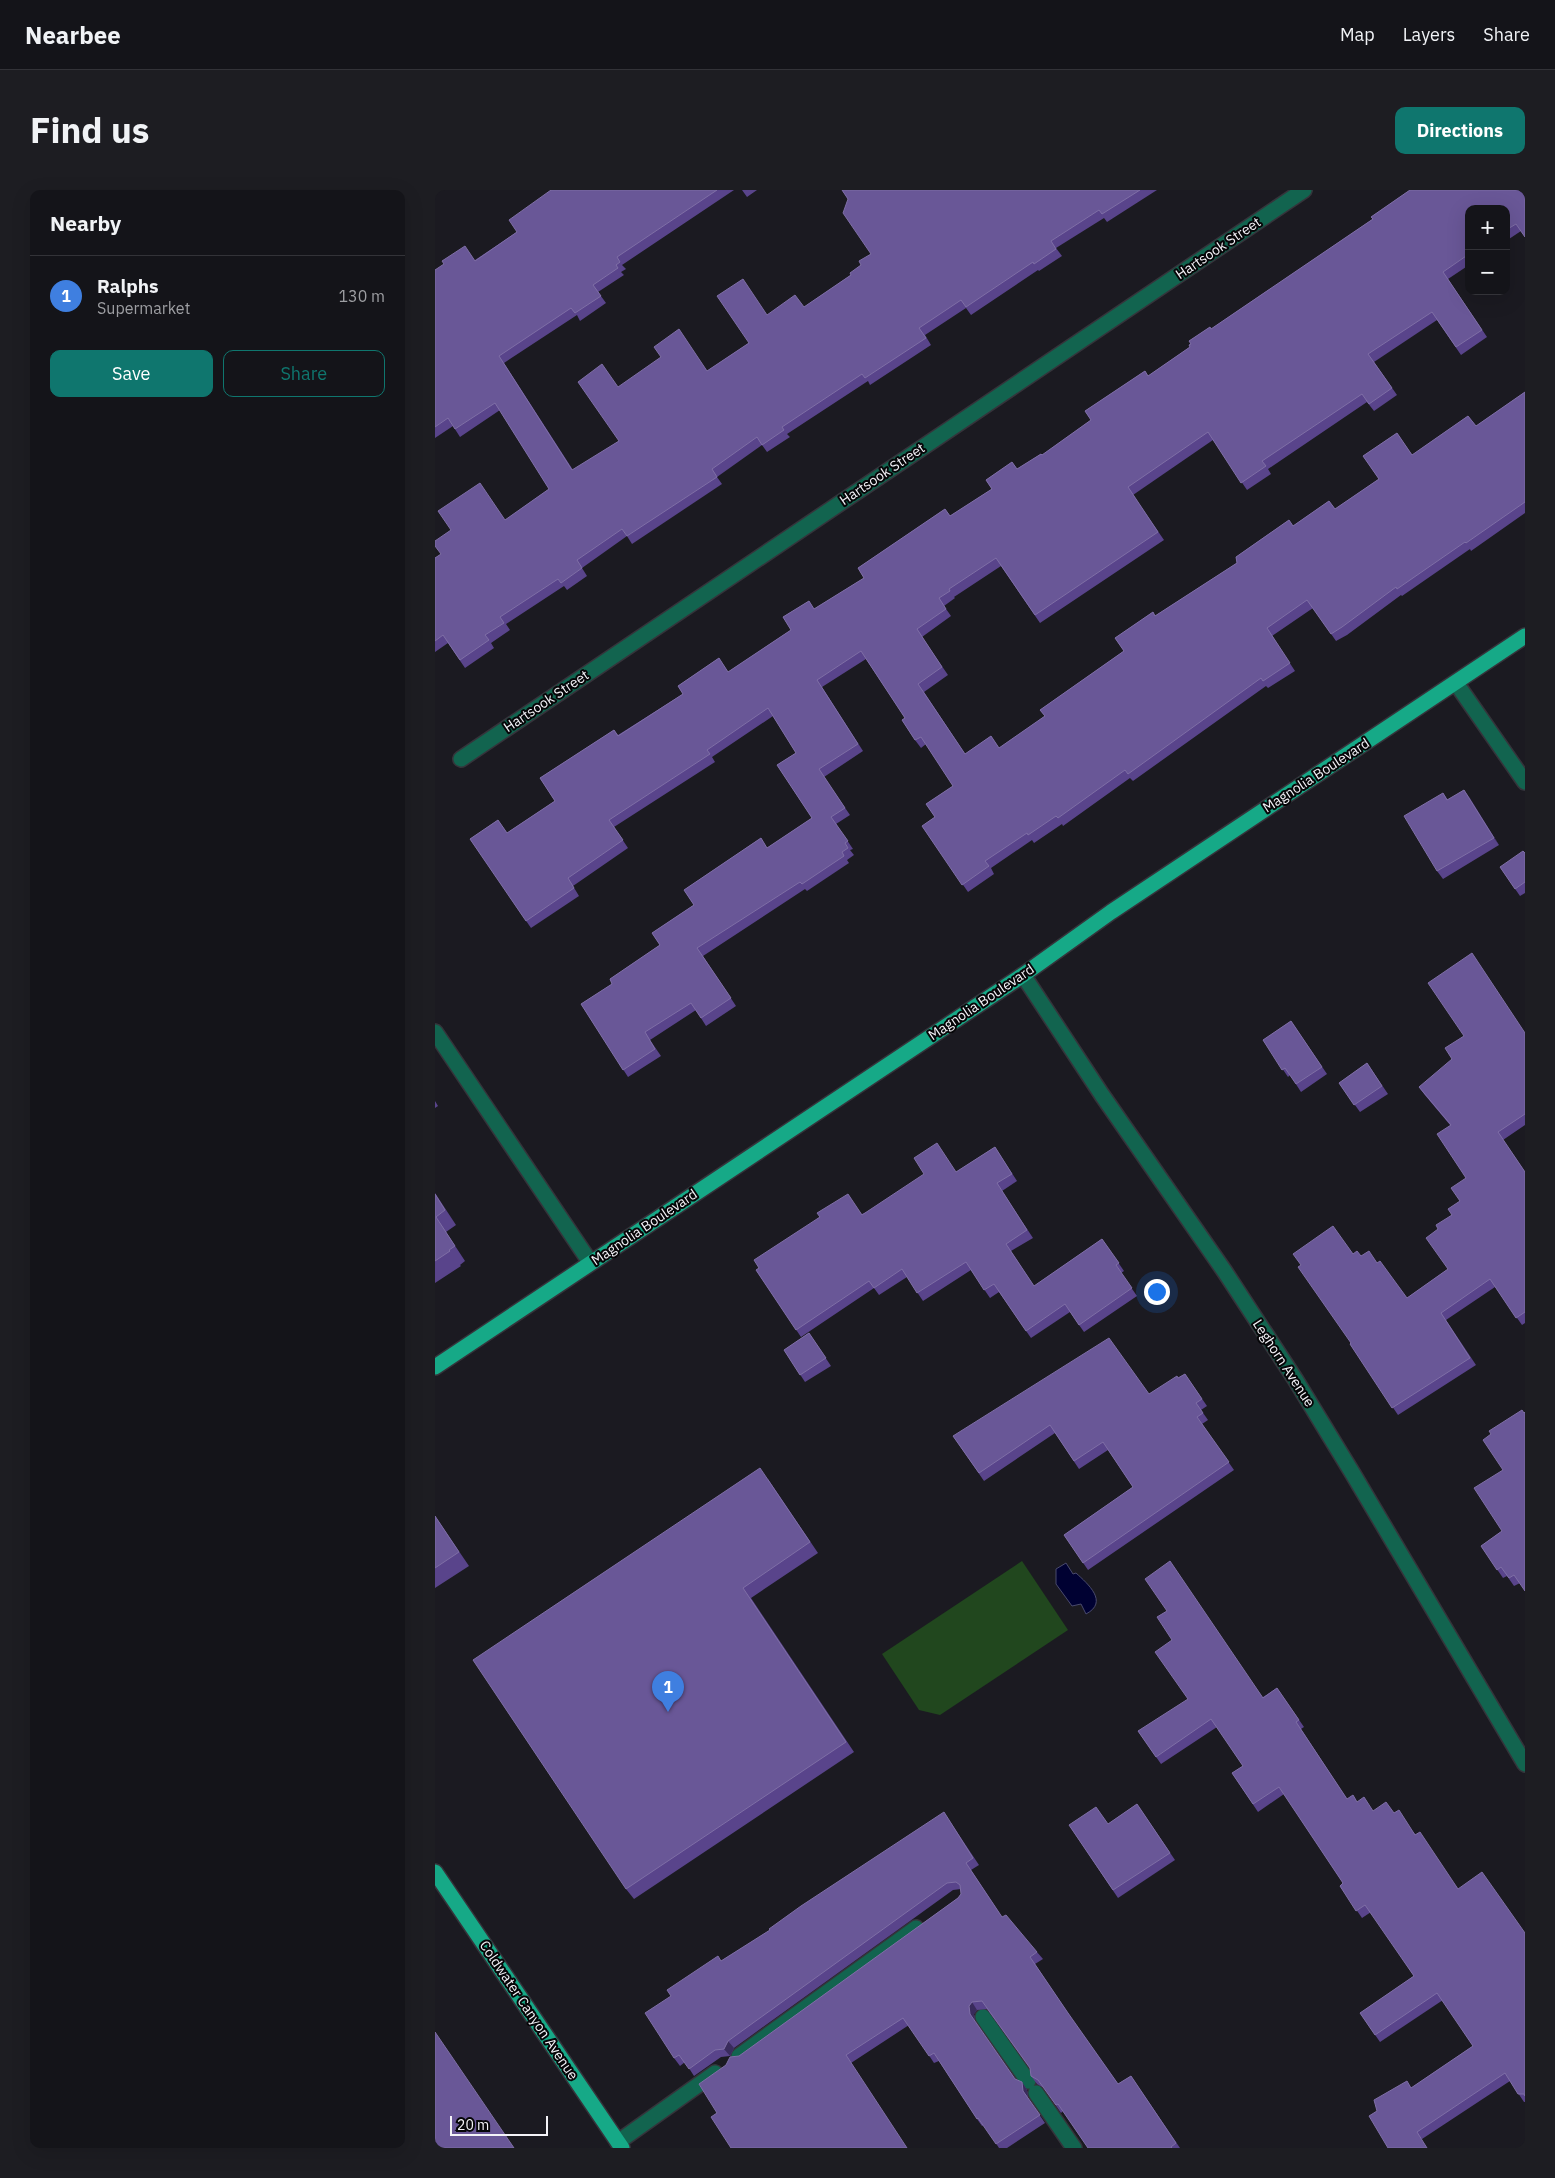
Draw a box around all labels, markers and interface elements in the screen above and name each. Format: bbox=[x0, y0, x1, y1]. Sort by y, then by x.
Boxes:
text: Nearbee bbox=[25, 19, 121, 51]
text: Map bbox=[1340, 23, 1375, 46]
text: Layers bbox=[1403, 23, 1455, 46]
text: Share bbox=[1483, 23, 1530, 46]
text: Find us bbox=[30, 107, 149, 153]
button: Directions bbox=[1395, 107, 1525, 154]
map controls bbox=[1465, 205, 1510, 295]
button: + bbox=[1465, 205, 1510, 250]
text: Nearby bbox=[50, 209, 121, 237]
street label: Hartsook Street bbox=[1172, 213, 1264, 283]
button: − bbox=[1465, 250, 1510, 295]
text: Ralphs bbox=[97, 274, 159, 298]
text: 1 bbox=[61, 286, 71, 306]
text: 130 m bbox=[338, 286, 385, 306]
text: Supermarket bbox=[97, 298, 190, 318]
button: Save bbox=[50, 350, 213, 397]
button: Share bbox=[223, 350, 385, 397]
street label: Hartsook Street bbox=[836, 439, 928, 509]
street label: Hartsook Street bbox=[500, 666, 592, 736]
street label: Magnolia Boulevard bbox=[1259, 734, 1373, 816]
street label: Magnolia Boulevard bbox=[925, 960, 1037, 1044]
street label: Magnolia Boulevard bbox=[588, 1185, 700, 1269]
your location bbox=[1144, 1279, 1170, 1305]
street label: Leghorn Avenue bbox=[1249, 1316, 1319, 1410]
pin: 1 bbox=[652, 1671, 684, 1712]
street label: Coldwater Canyon Avenue bbox=[476, 1937, 583, 2083]
scale bar bbox=[450, 2113, 547, 2136]
text: 20 m bbox=[457, 2116, 489, 2134]

